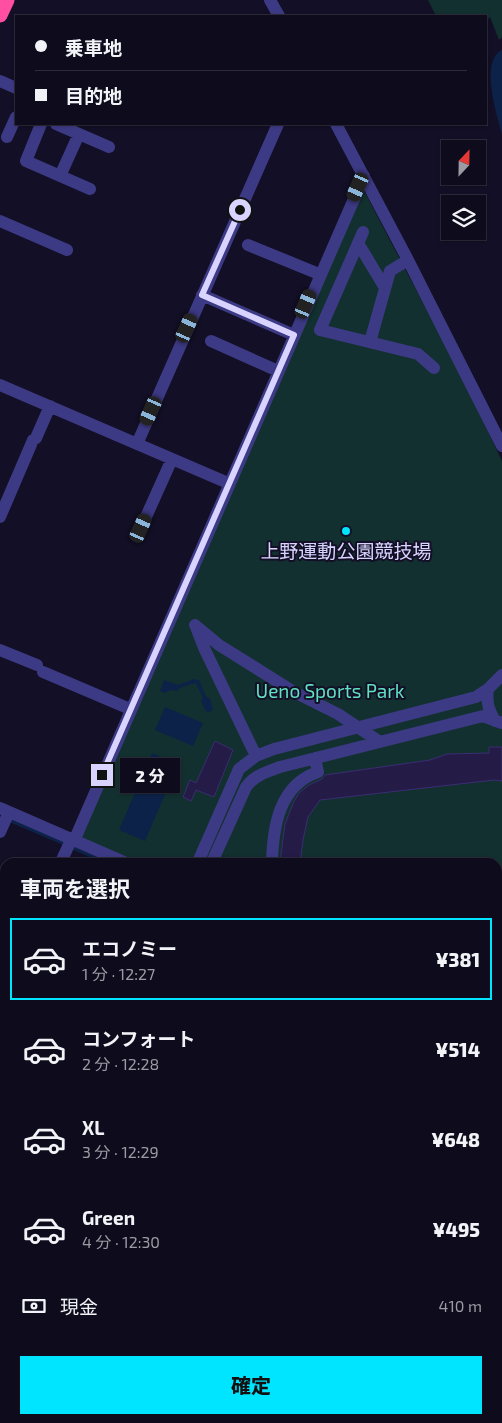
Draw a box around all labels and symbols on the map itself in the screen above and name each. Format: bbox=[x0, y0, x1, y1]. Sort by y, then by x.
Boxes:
north arrow bbox=[441, 140, 486, 185]
car bbox=[345, 170, 370, 204]
route start bbox=[229, 199, 251, 221]
car bbox=[293, 287, 318, 321]
car bbox=[174, 311, 199, 345]
car bbox=[138, 394, 163, 428]
car bbox=[128, 511, 153, 545]
marker: 上野運動公園競技場 bbox=[340, 525, 352, 537]
place label: 上野運動公園競技場 bbox=[260, 539, 432, 562]
park label: Ueno Sports Park bbox=[256, 679, 405, 702]
callout: 2 分 bbox=[120, 758, 180, 792]
route end bbox=[91, 764, 113, 786]

